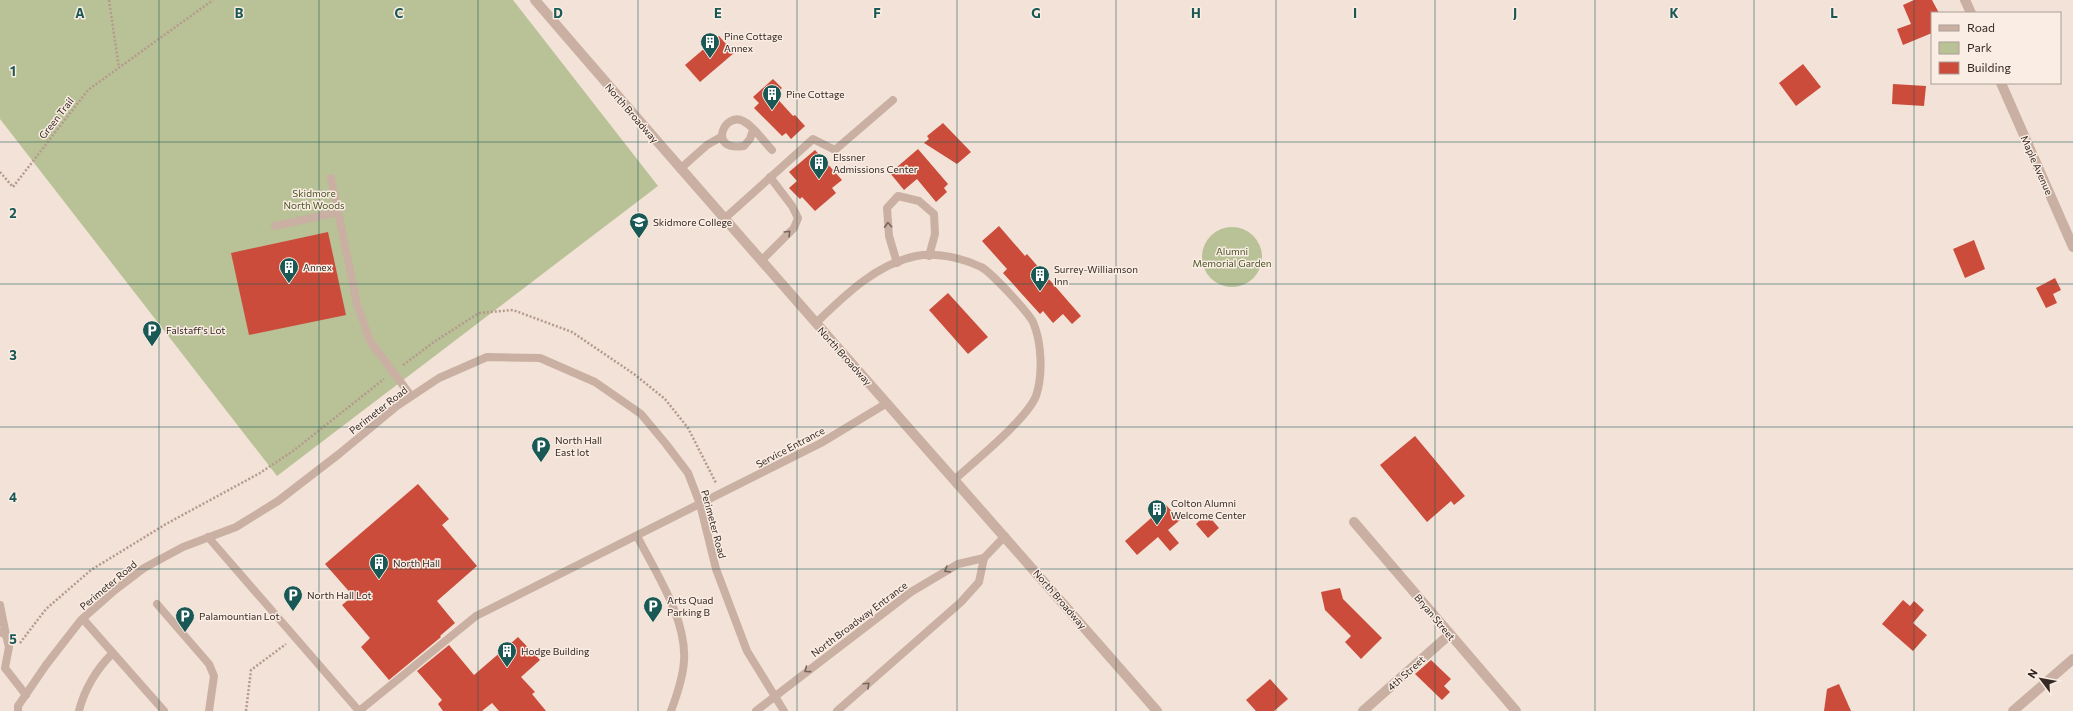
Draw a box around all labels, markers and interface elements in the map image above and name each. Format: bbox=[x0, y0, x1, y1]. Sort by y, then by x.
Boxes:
text: A bbox=[75, 5, 85, 21]
text: B bbox=[235, 5, 244, 21]
text: C bbox=[395, 5, 404, 21]
text: D bbox=[553, 5, 563, 21]
text: E bbox=[714, 5, 722, 21]
text: F bbox=[873, 5, 881, 21]
text: G bbox=[1031, 5, 1041, 21]
text: H bbox=[1191, 5, 1201, 21]
text: I bbox=[1353, 5, 1357, 21]
text: J bbox=[1513, 5, 1517, 21]
text: K bbox=[1669, 5, 1679, 21]
text: L bbox=[1830, 5, 1838, 21]
legend bbox=[1931, 12, 2061, 84]
text: Road bbox=[1967, 20, 1995, 34]
place label: Pine Cottage Annex bbox=[724, 30, 783, 54]
building icon: Pine Cottage Annex bbox=[699, 31, 721, 59]
text: Park bbox=[1967, 40, 1993, 54]
text: Building bbox=[1967, 60, 2011, 74]
text: 1 bbox=[10, 63, 16, 79]
street label: North Broadway bbox=[603, 81, 661, 145]
building icon: Pine Cottage bbox=[761, 83, 783, 111]
place label: Pine Cottage bbox=[786, 88, 845, 100]
street label: Green Trail bbox=[36, 95, 76, 141]
street label: Maple Avenue bbox=[2019, 133, 2055, 197]
place label: Elssner Admissions Center bbox=[833, 151, 918, 175]
building icon: Elssner Admissions Center bbox=[808, 152, 830, 180]
park label: Skidmore North Woods bbox=[283, 187, 345, 211]
text: 2 bbox=[9, 205, 17, 221]
school or university icon: Skidmore College bbox=[628, 211, 650, 239]
place label: Skidmore College bbox=[653, 216, 732, 228]
one-way arrow bbox=[884, 222, 892, 228]
one-way arrow bbox=[784, 230, 791, 238]
park label: Alumni Memorial Garden bbox=[1193, 245, 1271, 269]
building icon: Annex bbox=[278, 256, 300, 284]
place label: Annex bbox=[303, 261, 333, 273]
place label: Surrey-Williamson Inn bbox=[1054, 263, 1138, 287]
building icon: Surrey-Williamson Inn bbox=[1029, 264, 1051, 292]
parking icon: Falstaff's Lot bbox=[141, 319, 163, 347]
place label: Falstaff's Lot bbox=[166, 324, 225, 336]
street label: North Broadway bbox=[816, 324, 874, 388]
text: 3 bbox=[9, 347, 17, 363]
street label: Perimeter Road bbox=[347, 383, 410, 436]
street label: Service Entrance bbox=[754, 424, 826, 470]
place label: North Hall East lot bbox=[555, 434, 602, 458]
parking icon: North Hall East lot bbox=[530, 435, 552, 463]
street label: Perimeter Road bbox=[699, 488, 729, 560]
text: 4 bbox=[9, 489, 17, 505]
place label: Colton Alumni Welcome Center bbox=[1171, 497, 1246, 521]
building icon: Colton Alumni Welcome Center bbox=[1146, 498, 1168, 526]
building icon: North Hall bbox=[368, 552, 390, 580]
place label: North Hall bbox=[393, 557, 440, 569]
street label: Perimeter Road bbox=[77, 558, 139, 612]
one-way arrow bbox=[944, 565, 951, 573]
street label: North Broadway bbox=[1031, 567, 1089, 631]
street label: North Broadway Entrance bbox=[808, 579, 910, 659]
parking icon: North Hall Lot bbox=[282, 584, 304, 612]
place label: North Hall Lot bbox=[307, 589, 372, 601]
street label: Bryan Street bbox=[1412, 591, 1458, 643]
place label: Arts Quad Parking B bbox=[667, 594, 713, 618]
parking icon: Arts Quad Parking B bbox=[642, 595, 664, 623]
parking icon: Palamountian Lot bbox=[174, 605, 196, 633]
place label: Palamountian Lot bbox=[199, 610, 280, 622]
text: 5 bbox=[9, 631, 17, 647]
building icon: Hodge Building bbox=[496, 640, 518, 668]
place label: Hodge Building bbox=[521, 645, 590, 657]
street label: 4th Street bbox=[1385, 653, 1427, 693]
north arrow bbox=[2021, 659, 2061, 699]
one-way arrow bbox=[805, 665, 812, 672]
text: N bbox=[2024, 666, 2040, 680]
one-way arrow bbox=[862, 683, 869, 690]

